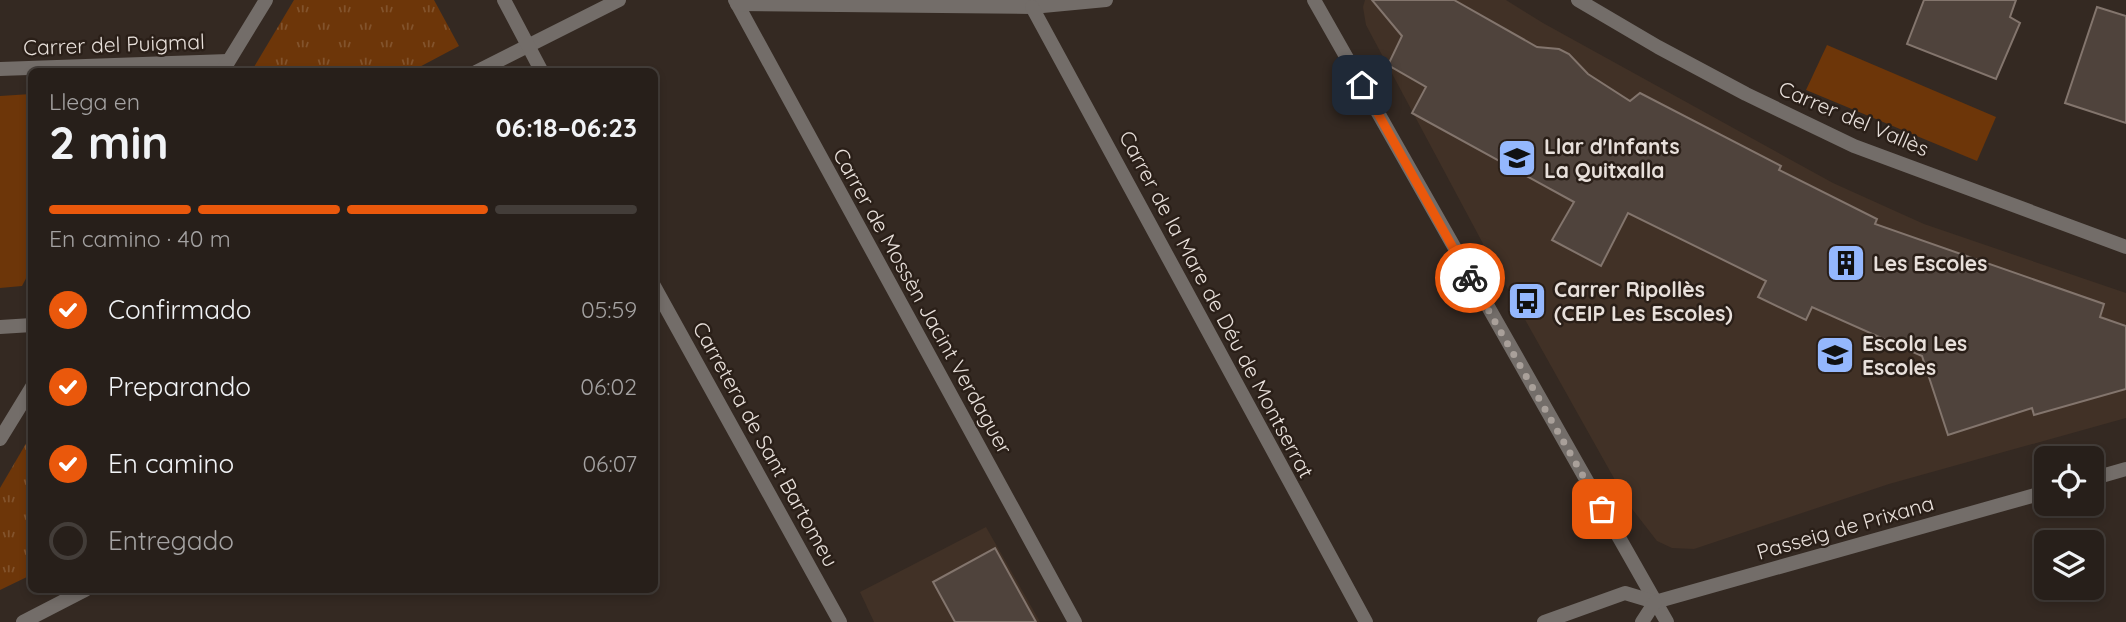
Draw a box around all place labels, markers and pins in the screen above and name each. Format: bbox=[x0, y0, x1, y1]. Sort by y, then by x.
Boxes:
pin bbox=[1332, 55, 1392, 115]
place label: Llar d'Infants La Quitxalla bbox=[1544, 133, 1680, 183]
school or university icon: Llar d'Infants La Quitxalla bbox=[1496, 137, 1538, 179]
building icon: Les Escoles bbox=[1825, 242, 1867, 284]
place label: Les Escoles bbox=[1873, 250, 1987, 276]
place label: Carrer Ripollès (CEIP Les Escoles) bbox=[1554, 276, 1733, 326]
bus stop icon: Carrer Ripollès (CEIP Les Escoles) bbox=[1506, 280, 1548, 322]
place label: Escola Les Escoles bbox=[1862, 330, 1967, 380]
school or university icon: Escola Les Escoles bbox=[1814, 334, 1856, 376]
pin bbox=[1572, 479, 1632, 539]

